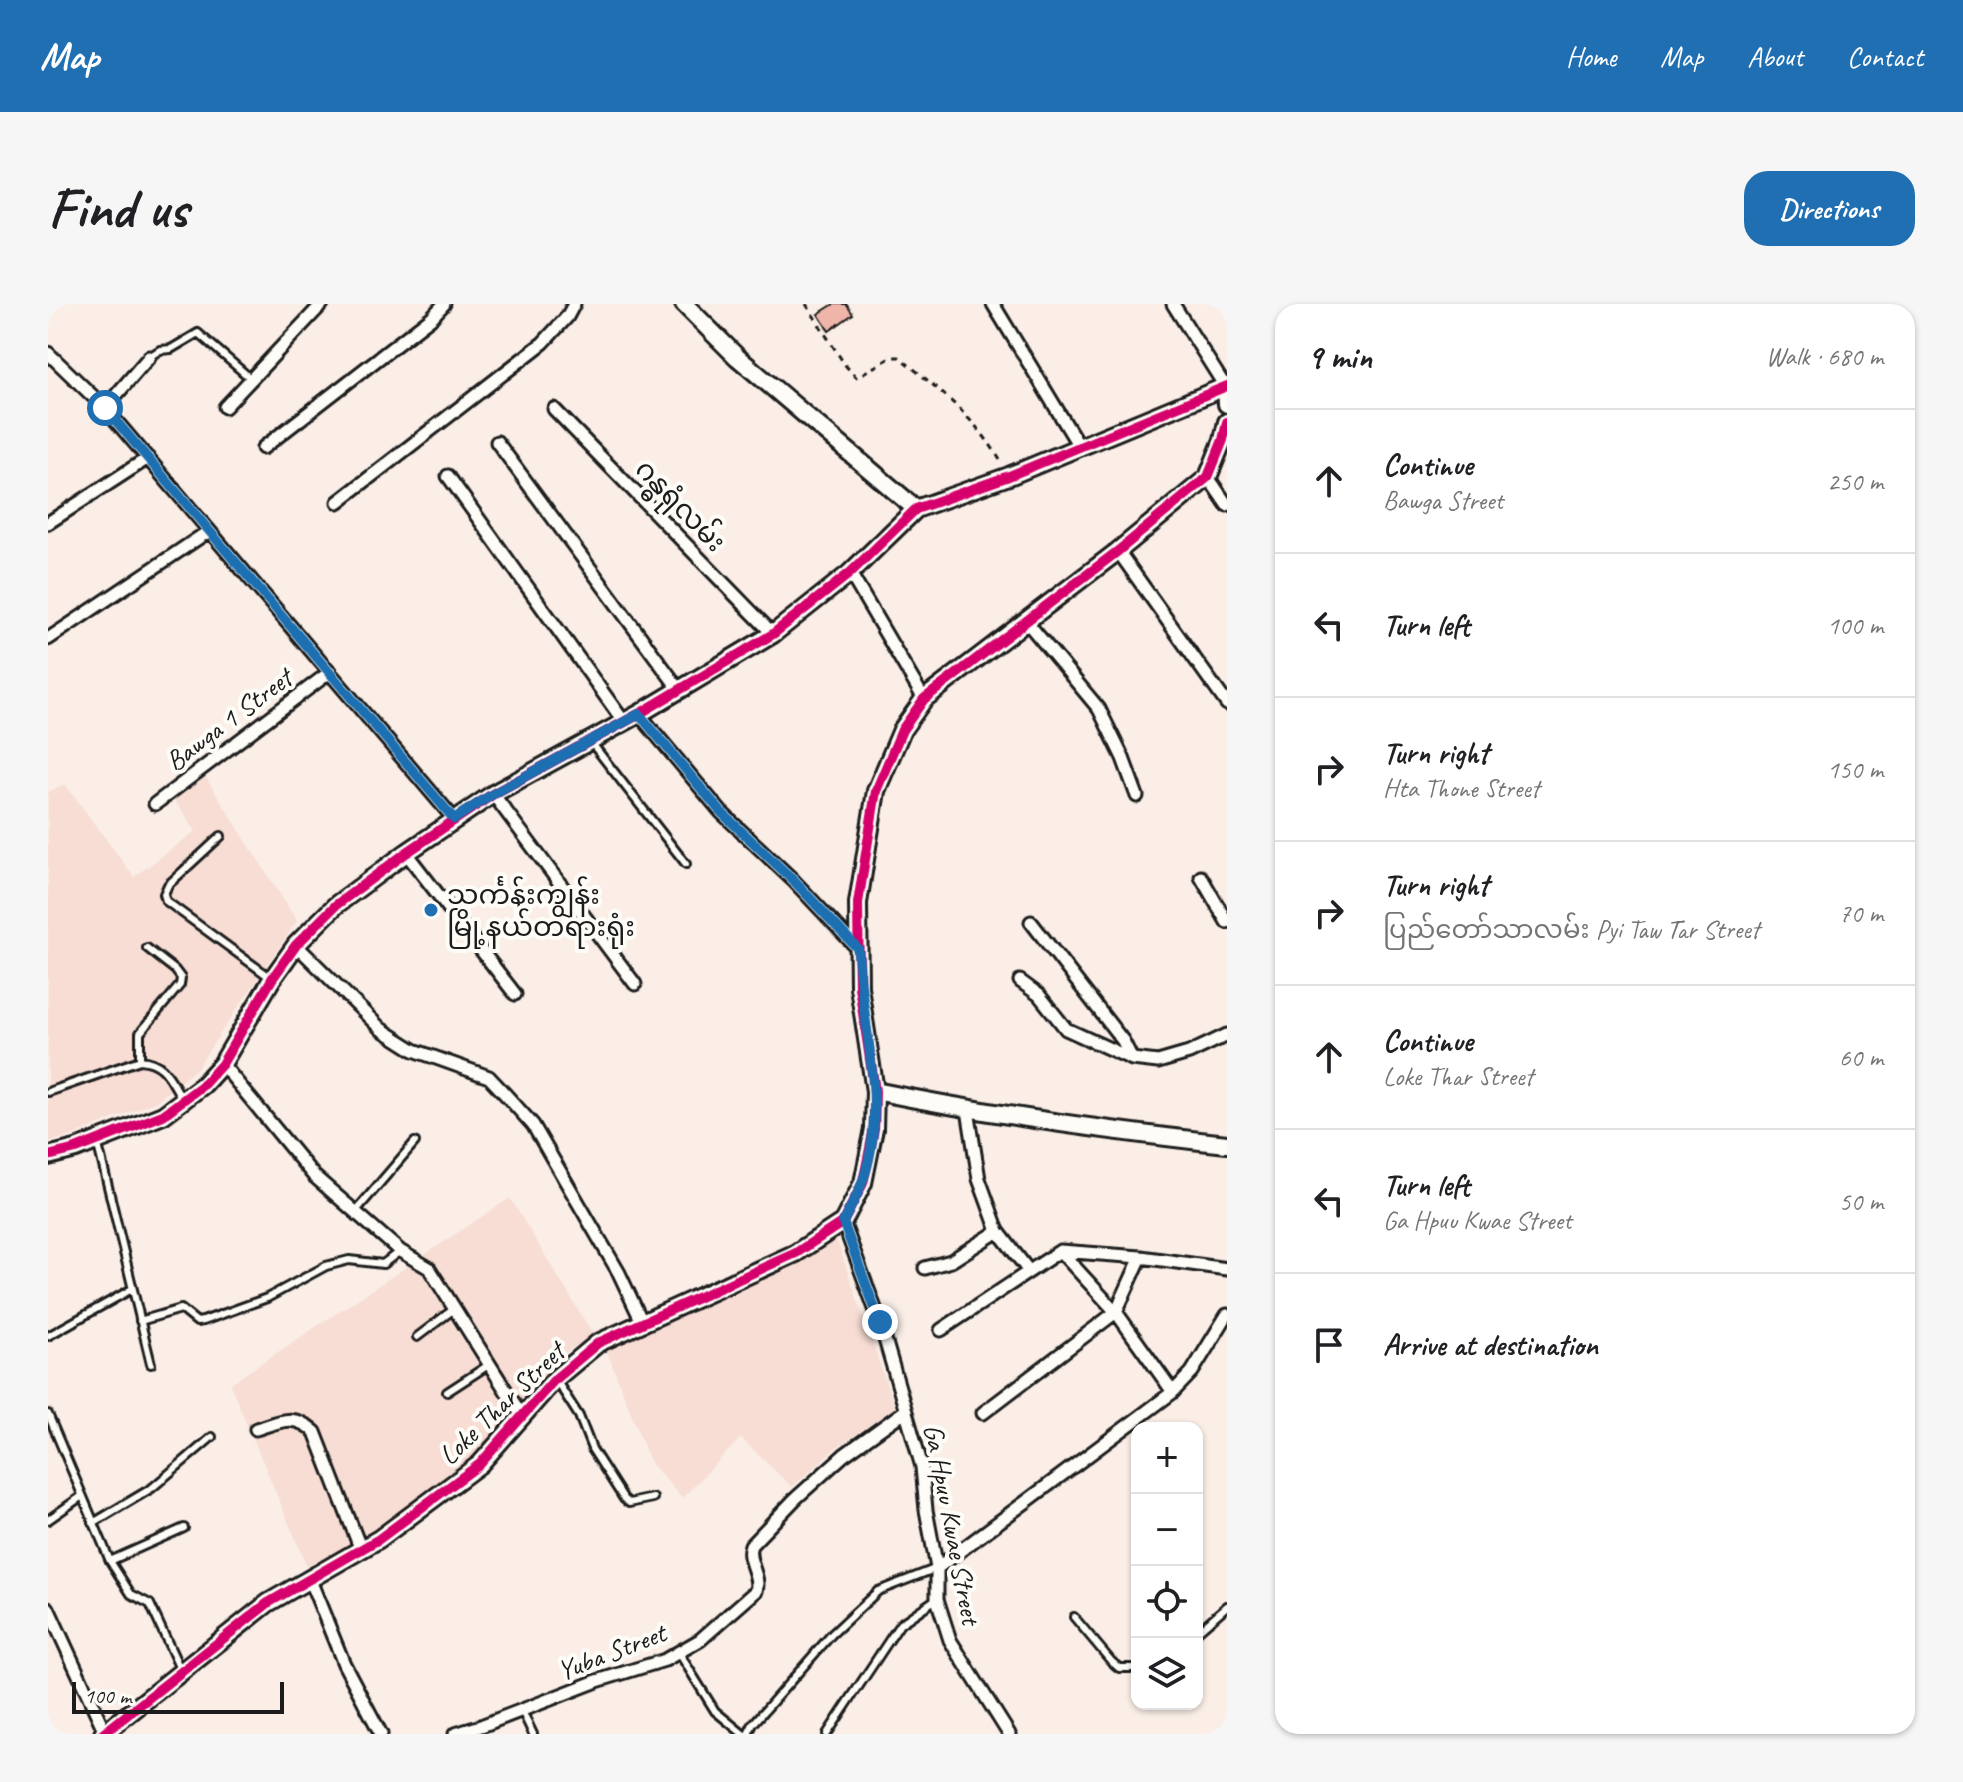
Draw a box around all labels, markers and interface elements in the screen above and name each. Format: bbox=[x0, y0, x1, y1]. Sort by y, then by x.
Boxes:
text: Map bbox=[40, 33, 99, 80]
text: Home bbox=[1566, 39, 1616, 74]
text: Map bbox=[1660, 39, 1703, 74]
text: About bbox=[1747, 39, 1803, 74]
text: Contact bbox=[1847, 39, 1923, 74]
button: Directions bbox=[1744, 171, 1915, 246]
text: Find us bbox=[48, 173, 188, 244]
text: 9 min bbox=[1307, 335, 1372, 378]
text: Walk · 680 m bbox=[1766, 340, 1883, 373]
route start bbox=[87, 390, 123, 426]
text: Continue bbox=[1383, 446, 1473, 484]
street label: ဂန္ဓရုံလမ်း bbox=[624, 451, 734, 563]
icon: ahead bbox=[1307, 459, 1351, 503]
text: 250 m bbox=[1827, 465, 1883, 498]
text: Bawga Street bbox=[1383, 484, 1503, 517]
icon: left bbox=[1307, 603, 1351, 647]
text: Turn left bbox=[1383, 606, 1470, 644]
text: 100 m bbox=[1827, 609, 1883, 642]
street label: Bawga 1 Street bbox=[158, 658, 301, 778]
text: Turn right bbox=[1383, 734, 1488, 772]
icon: right bbox=[1307, 747, 1351, 791]
text: 150 m bbox=[1827, 753, 1883, 786]
text: Hta Thone Street bbox=[1383, 772, 1539, 805]
text: Turn right bbox=[1383, 866, 1488, 904]
place label: သင်္ကန်းကျွန်း မြို့နယ်တရားရုံး bbox=[447, 876, 635, 949]
icon: right bbox=[1307, 891, 1351, 935]
text: 70 m bbox=[1839, 897, 1883, 930]
marker: သင်္ကန်းကျွန်း မြို့နယ်တရားရုံး bbox=[422, 901, 440, 919]
text: ပြည်တော်သာလမ်း Pyi Taw Tar Street bbox=[1383, 913, 1759, 946]
text: Continue bbox=[1383, 1022, 1473, 1060]
icon: ahead bbox=[1307, 1035, 1351, 1079]
text: 60 m bbox=[1839, 1041, 1883, 1074]
text: Loke Thar Street bbox=[1383, 1060, 1533, 1093]
text: Turn left bbox=[1383, 1166, 1470, 1204]
icon: left bbox=[1307, 1179, 1351, 1223]
text: 50 m bbox=[1839, 1185, 1883, 1218]
text: Ga Hpuu Kwae Street bbox=[1383, 1204, 1572, 1237]
route end bbox=[862, 1304, 898, 1340]
icon: arrive bbox=[1307, 1323, 1351, 1367]
text: Arrive at destination bbox=[1383, 1326, 1598, 1364]
street label: Loke Thar Street bbox=[431, 1332, 574, 1472]
street label: Ga Hpuu Kwae Street bbox=[916, 1421, 990, 1630]
map controls bbox=[1131, 1422, 1203, 1710]
button: + bbox=[1131, 1422, 1203, 1494]
button: − bbox=[1131, 1494, 1203, 1566]
button: locate bbox=[1131, 1566, 1203, 1638]
street label: Yuba Street bbox=[552, 1614, 673, 1688]
button: layers bbox=[1131, 1638, 1203, 1710]
scale bar bbox=[72, 1678, 284, 1714]
text: 100 m bbox=[84, 1682, 131, 1710]

